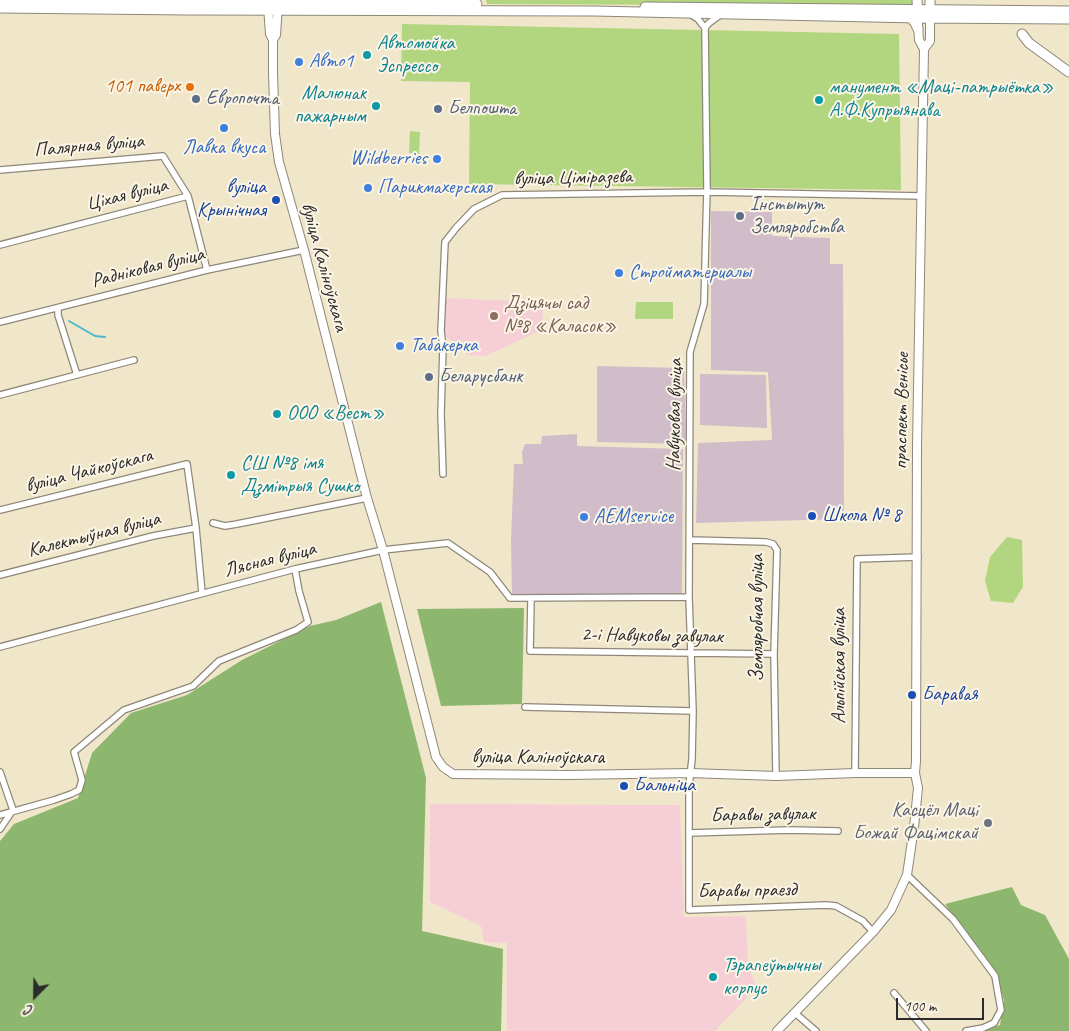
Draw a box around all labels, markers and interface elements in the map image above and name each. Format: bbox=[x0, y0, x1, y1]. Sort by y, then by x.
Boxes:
place label: Автомойка Эспрессо bbox=[377, 32, 454, 79]
marker: Автомойка Эспрессо bbox=[361, 49, 373, 61]
place label: Авто1 bbox=[309, 50, 353, 74]
marker: Авто1 bbox=[293, 56, 305, 68]
place label: 101 паверх bbox=[105, 75, 180, 99]
place label: манумент «Маці-патрыётка» А.Ф.Купрыянава bbox=[829, 76, 1054, 123]
marker: 101 паверх bbox=[184, 81, 196, 93]
place label: Малюнак пажарным bbox=[294, 82, 366, 129]
place label: Европочта bbox=[206, 87, 279, 111]
marker: Европочта bbox=[190, 93, 202, 105]
marker: манумент «Маці-патрыётка» А.Ф.Купрыянава bbox=[813, 94, 825, 106]
place label: Белпошта bbox=[448, 97, 516, 121]
marker: Малюнак пажарным bbox=[370, 100, 382, 112]
marker: Белпошта bbox=[432, 103, 444, 115]
marker: Лавка вкуса bbox=[218, 122, 230, 134]
street label: Палярная вуліца bbox=[33, 129, 145, 163]
place label: Лавка вкуса bbox=[183, 136, 265, 160]
place label: Wildberries bbox=[350, 147, 427, 171]
marker: Wildberries bbox=[431, 153, 443, 165]
street label: вуліца Ціміразева bbox=[514, 165, 632, 191]
street label: Ціхая вуліца bbox=[84, 173, 170, 217]
place label: вуліца Крынічная bbox=[197, 176, 266, 223]
place label: Парикмахерская bbox=[378, 176, 492, 200]
marker: Парикмахерская bbox=[362, 182, 374, 194]
place label: Інстытут Земляробства bbox=[750, 193, 844, 240]
marker: вуліца Крынічная bbox=[270, 194, 282, 206]
street label: вуліца Каліноўскага bbox=[295, 200, 353, 334]
marker: Інстытут Земляробства bbox=[734, 210, 746, 222]
street label: Радніковая вуліца bbox=[89, 242, 207, 294]
place label: Стройматериалы bbox=[629, 261, 751, 285]
marker: Стройматериалы bbox=[613, 267, 625, 279]
place label: Дзіцячы сад №8 «Каласок» bbox=[504, 292, 616, 339]
marker: Дзіцячы сад №8 «Каласок» bbox=[488, 310, 500, 322]
place label: Табакерка bbox=[410, 334, 478, 358]
marker: Табакерка bbox=[394, 340, 406, 352]
street label: праспект Венісье bbox=[889, 352, 915, 470]
street label: Навуковая вуліца bbox=[662, 359, 688, 471]
place label: Беларусбанк bbox=[439, 365, 523, 389]
marker: Беларусбанк bbox=[423, 371, 435, 383]
place label: ООО «Вест» bbox=[287, 402, 385, 426]
marker: ООО «Вест» bbox=[271, 408, 283, 420]
street label: вуліца Чайкоўскага bbox=[23, 444, 155, 498]
place label: СШ №8 імя Дзмітрыя Сушко bbox=[241, 452, 359, 499]
marker: СШ №8 імя Дзмітрыя Сушко bbox=[225, 469, 237, 481]
place label: Школа № 8 bbox=[822, 504, 901, 528]
place label: AEMservice bbox=[594, 505, 673, 529]
street label: Калектыўная вуліца bbox=[25, 507, 163, 563]
marker: Школа № 8 bbox=[806, 510, 818, 522]
marker: AEMservice bbox=[578, 511, 590, 523]
street label: Лясная вуліца bbox=[222, 537, 318, 583]
street label: Земляробчая вуліца bbox=[746, 554, 770, 682]
street label: Альпійская вуліца bbox=[828, 608, 852, 724]
street label: 2-і Навуковы завулак bbox=[581, 623, 723, 649]
place label: Баравая bbox=[922, 683, 978, 707]
marker: Баравая bbox=[906, 689, 918, 701]
street label: вуліца Каліноўскага bbox=[472, 746, 604, 770]
place label: Бальніца bbox=[634, 774, 695, 798]
marker: Бальніца bbox=[618, 780, 630, 792]
place label: Касцёл Маці Божай Фацімскай bbox=[853, 799, 978, 846]
street label: Баравы завулак bbox=[711, 802, 815, 828]
marker: Касцёл Маці Божай Фацімскай bbox=[982, 817, 994, 829]
street label: Баравы праезд bbox=[697, 878, 797, 904]
place label: Тэрапеўтычны корпус bbox=[723, 954, 821, 1001]
north arrow bbox=[10, 971, 60, 1021]
marker: Тэрапеўтычны корпус bbox=[707, 971, 719, 983]
scale bar bbox=[899, 988, 986, 1020]
text: 100 m bbox=[904, 997, 936, 1016]
text: С bbox=[22, 1001, 35, 1019]

